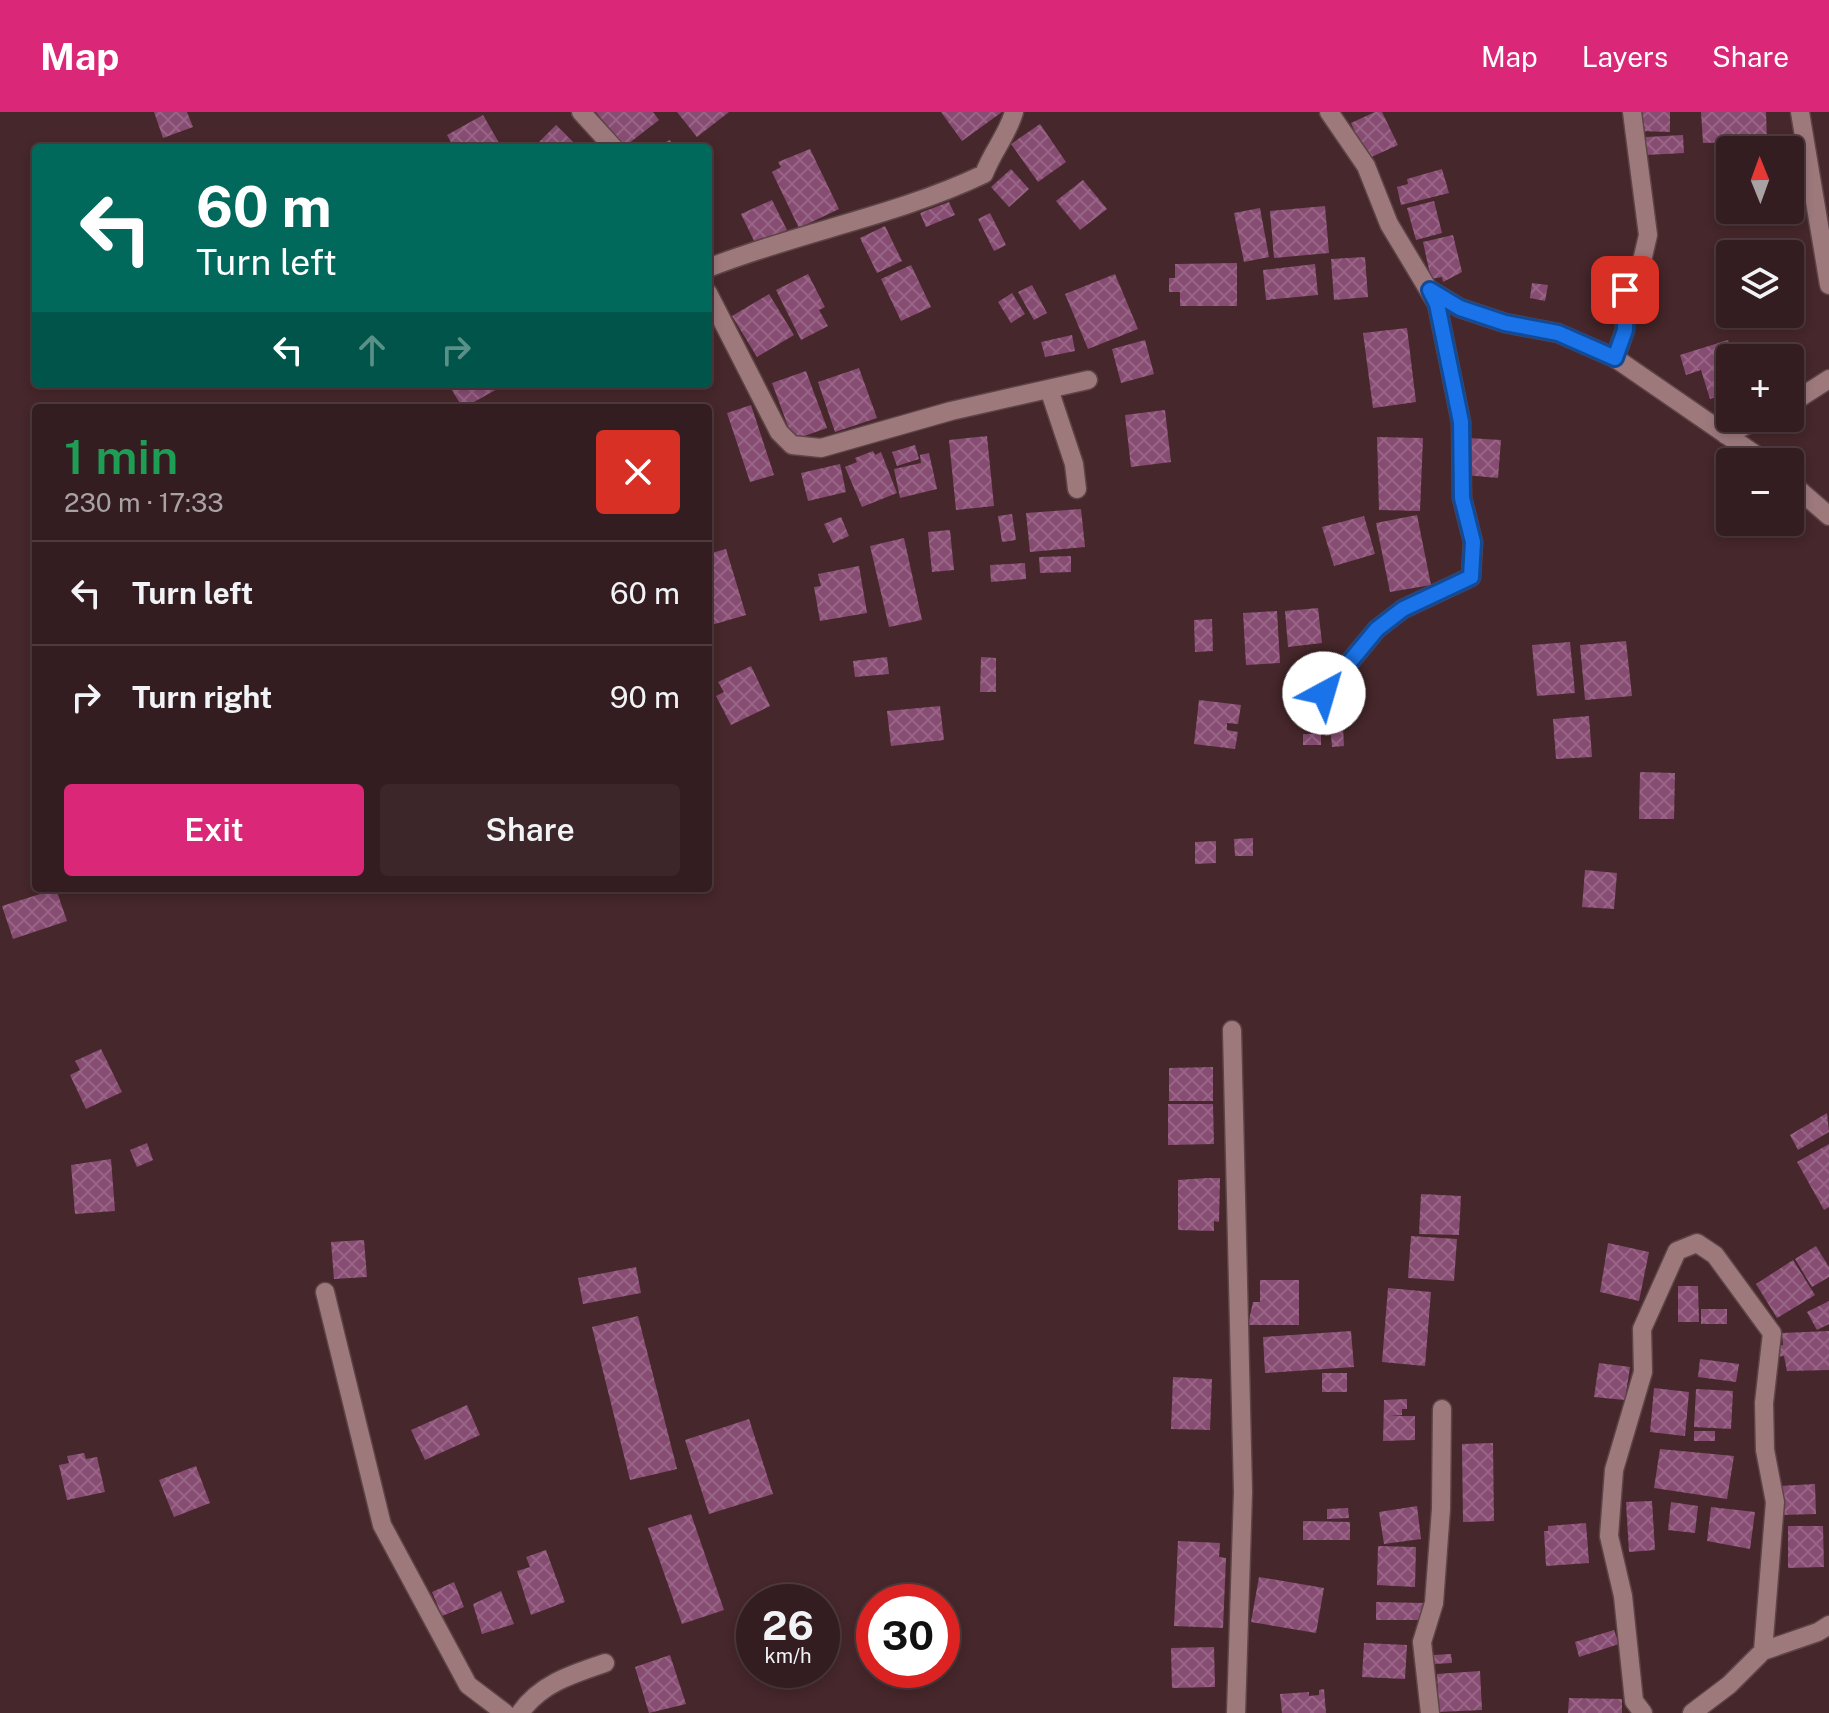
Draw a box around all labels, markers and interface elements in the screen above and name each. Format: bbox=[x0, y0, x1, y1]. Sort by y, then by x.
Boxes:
text: Map bbox=[40, 34, 119, 79]
text: Map bbox=[1481, 40, 1538, 73]
text: Layers bbox=[1582, 40, 1668, 73]
text: Share bbox=[1712, 40, 1789, 73]
north arrow bbox=[1716, 136, 1804, 224]
map controls bbox=[1716, 136, 1804, 536]
text: 60 m bbox=[196, 174, 332, 240]
icon: left bbox=[64, 176, 168, 280]
button: layers bbox=[1716, 240, 1804, 328]
text: Turn left bbox=[196, 241, 337, 283]
pin bbox=[1591, 256, 1659, 324]
icon: arrive bbox=[1603, 268, 1647, 312]
icon: left bbox=[266, 328, 310, 372]
icon: ahead bbox=[350, 328, 394, 372]
icon: right bbox=[434, 328, 478, 372]
button: + bbox=[1716, 344, 1804, 432]
text: 1 min bbox=[64, 428, 178, 485]
button: close bbox=[596, 430, 680, 514]
button: − bbox=[1716, 448, 1804, 536]
text: 230 m · 17:33 bbox=[64, 487, 224, 518]
icon: left bbox=[64, 571, 108, 615]
text: Turn left bbox=[132, 575, 253, 611]
text: 60 m bbox=[610, 575, 680, 611]
position arrow bbox=[1282, 651, 1366, 735]
icon: right bbox=[64, 675, 108, 719]
text: Turn right bbox=[132, 679, 272, 715]
text: 90 m bbox=[610, 679, 680, 715]
button: Exit bbox=[64, 784, 364, 876]
button: Share bbox=[380, 784, 680, 876]
speed limit sign: 30 bbox=[856, 1584, 960, 1688]
text: 26 bbox=[762, 1602, 814, 1649]
text: km/h bbox=[764, 1644, 812, 1668]

